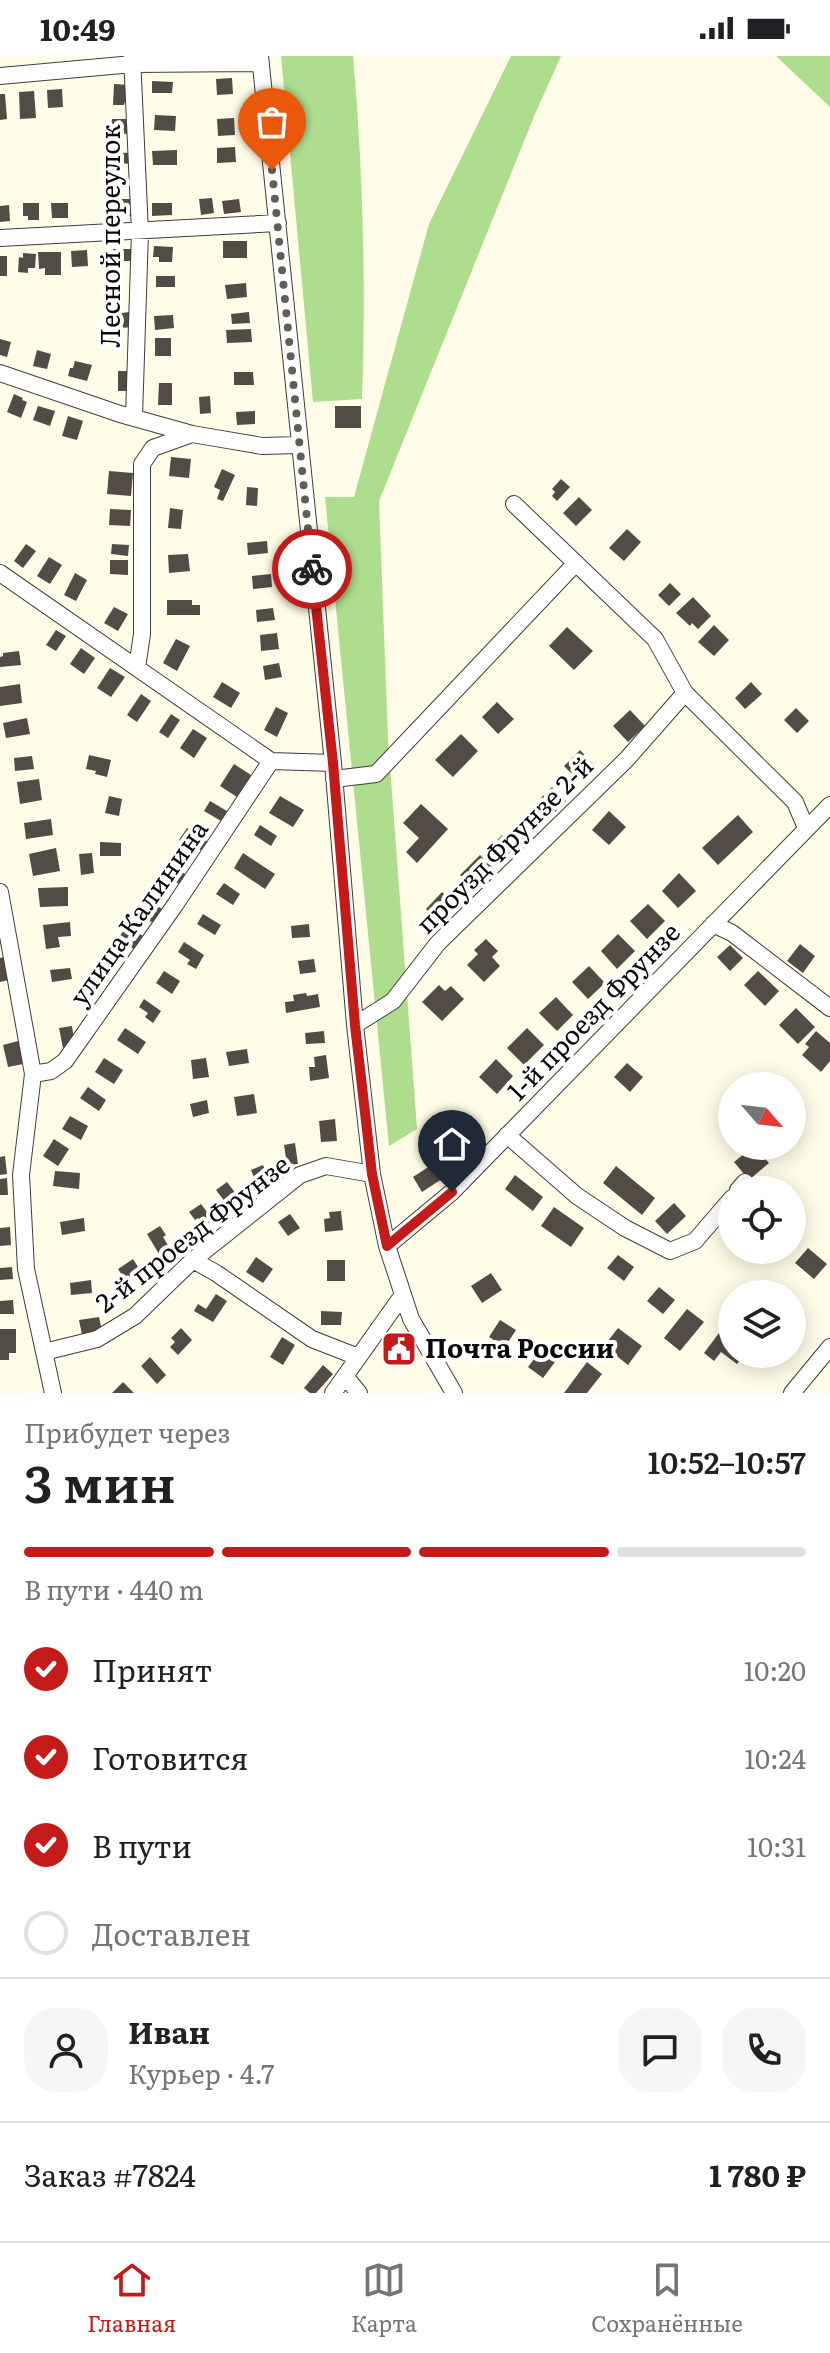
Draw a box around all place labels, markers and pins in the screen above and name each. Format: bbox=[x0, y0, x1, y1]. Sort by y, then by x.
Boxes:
pin bbox=[238, 88, 306, 170]
pin bbox=[418, 1110, 486, 1192]
place label: Почта России bbox=[425, 1327, 614, 1366]
public building icon: Почта России bbox=[380, 1330, 418, 1368]

